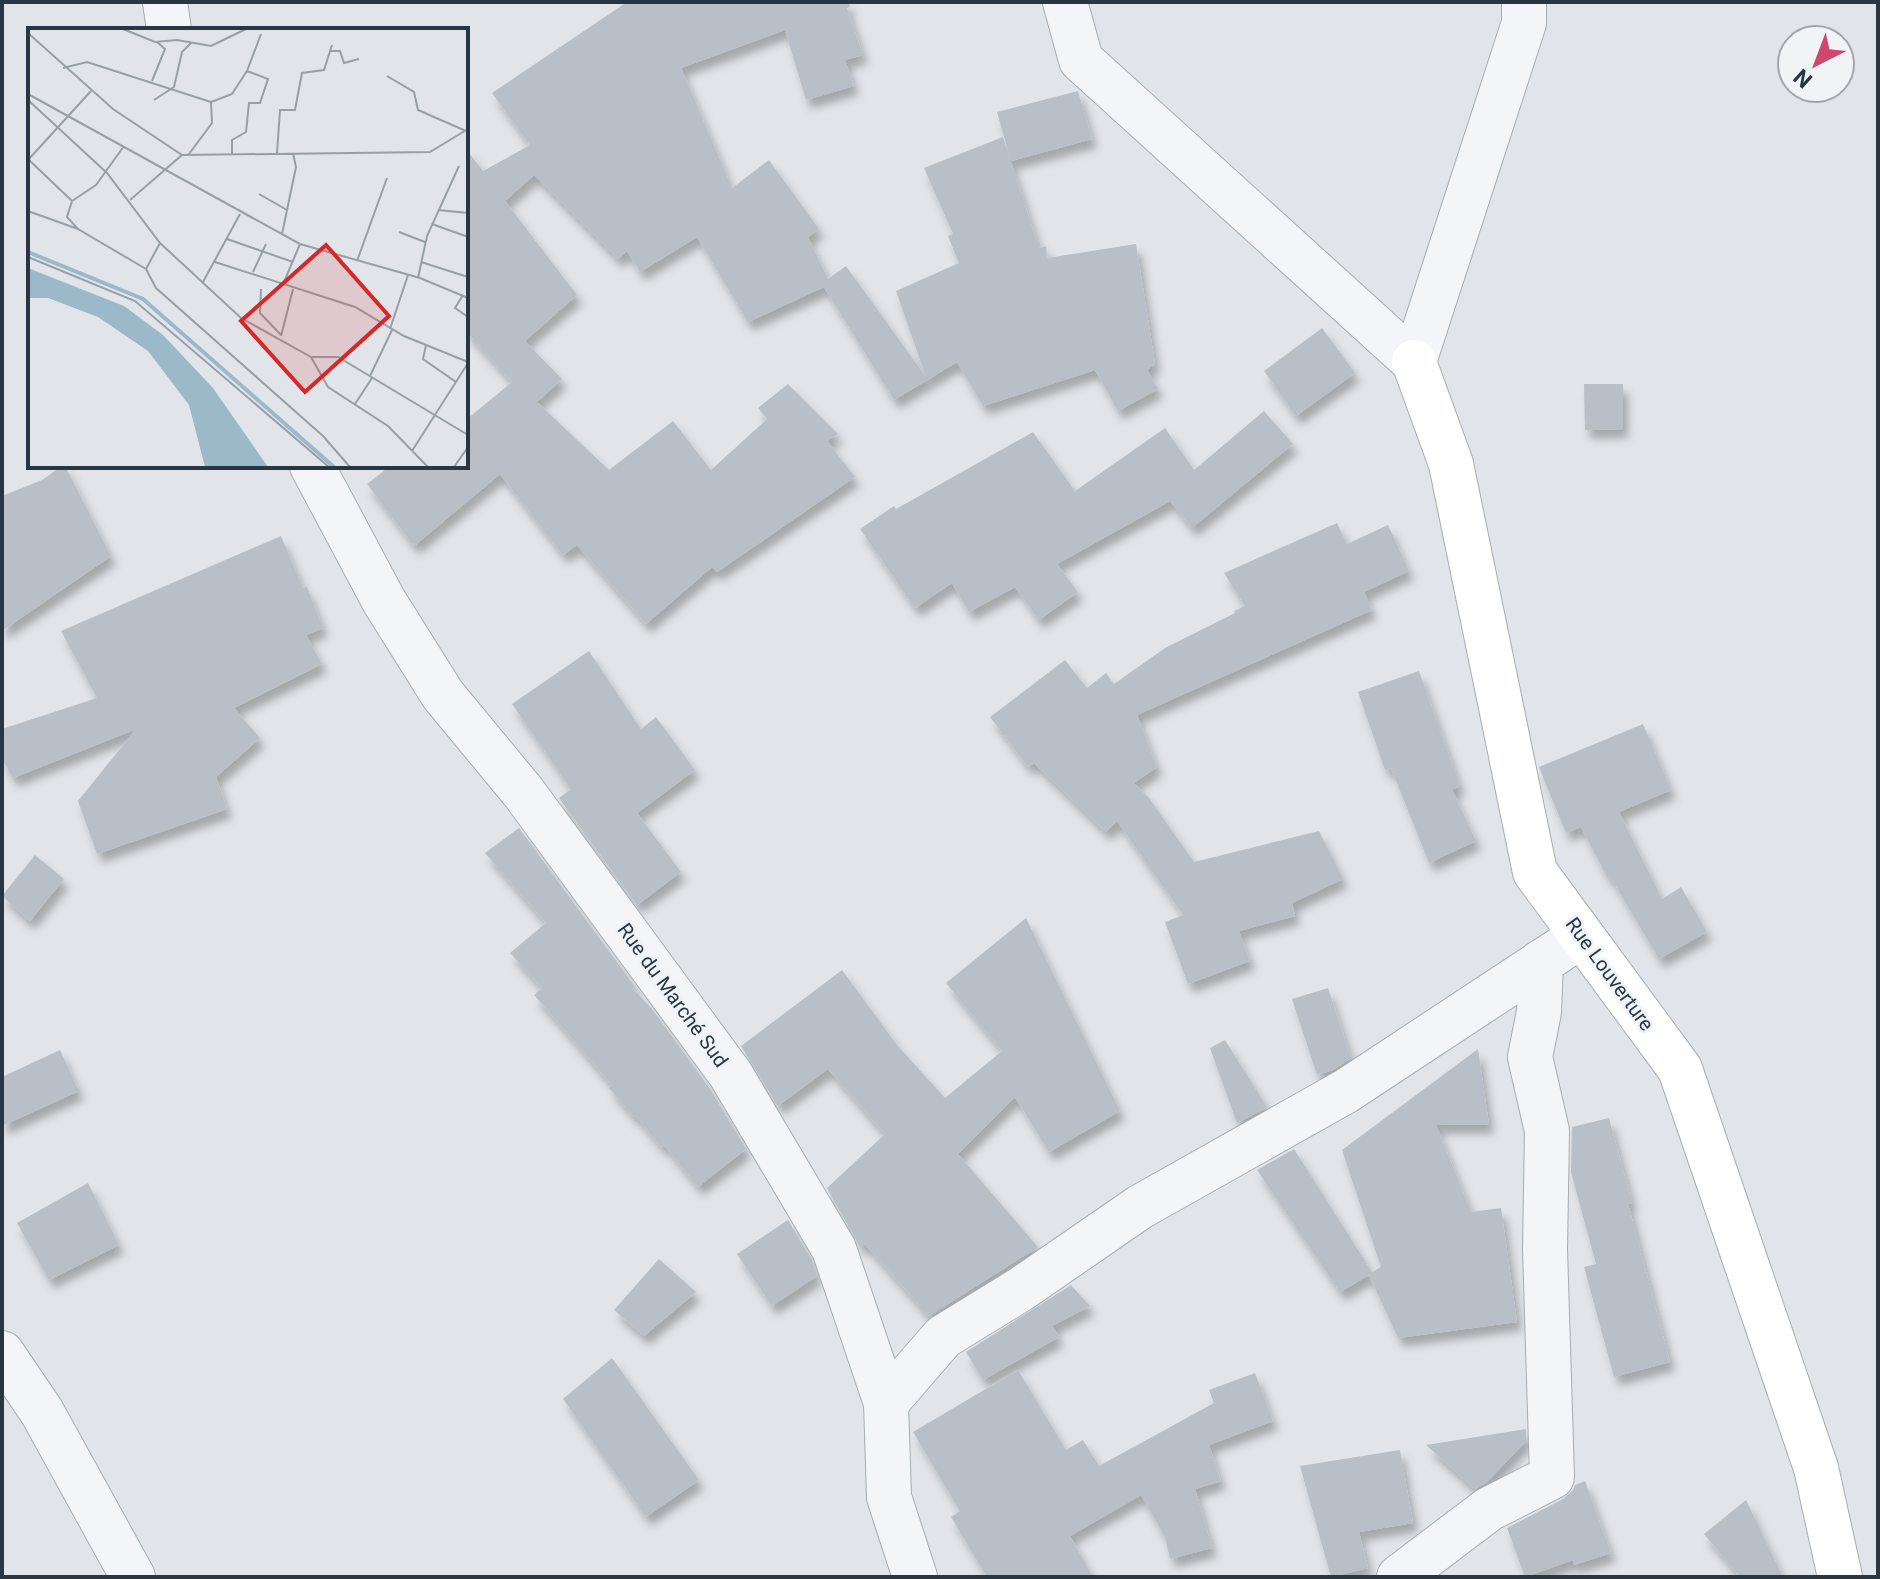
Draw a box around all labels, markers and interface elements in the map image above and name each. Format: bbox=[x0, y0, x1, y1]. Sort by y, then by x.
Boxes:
north arrow bbox=[1776, 24, 1856, 104]
inset map bbox=[28, 28, 468, 468]
text: N bbox=[1789, 64, 1817, 93]
street label: Rue Louverture bbox=[1561, 913, 1659, 1035]
street label: Rue du Marché Sud bbox=[613, 918, 733, 1072]

